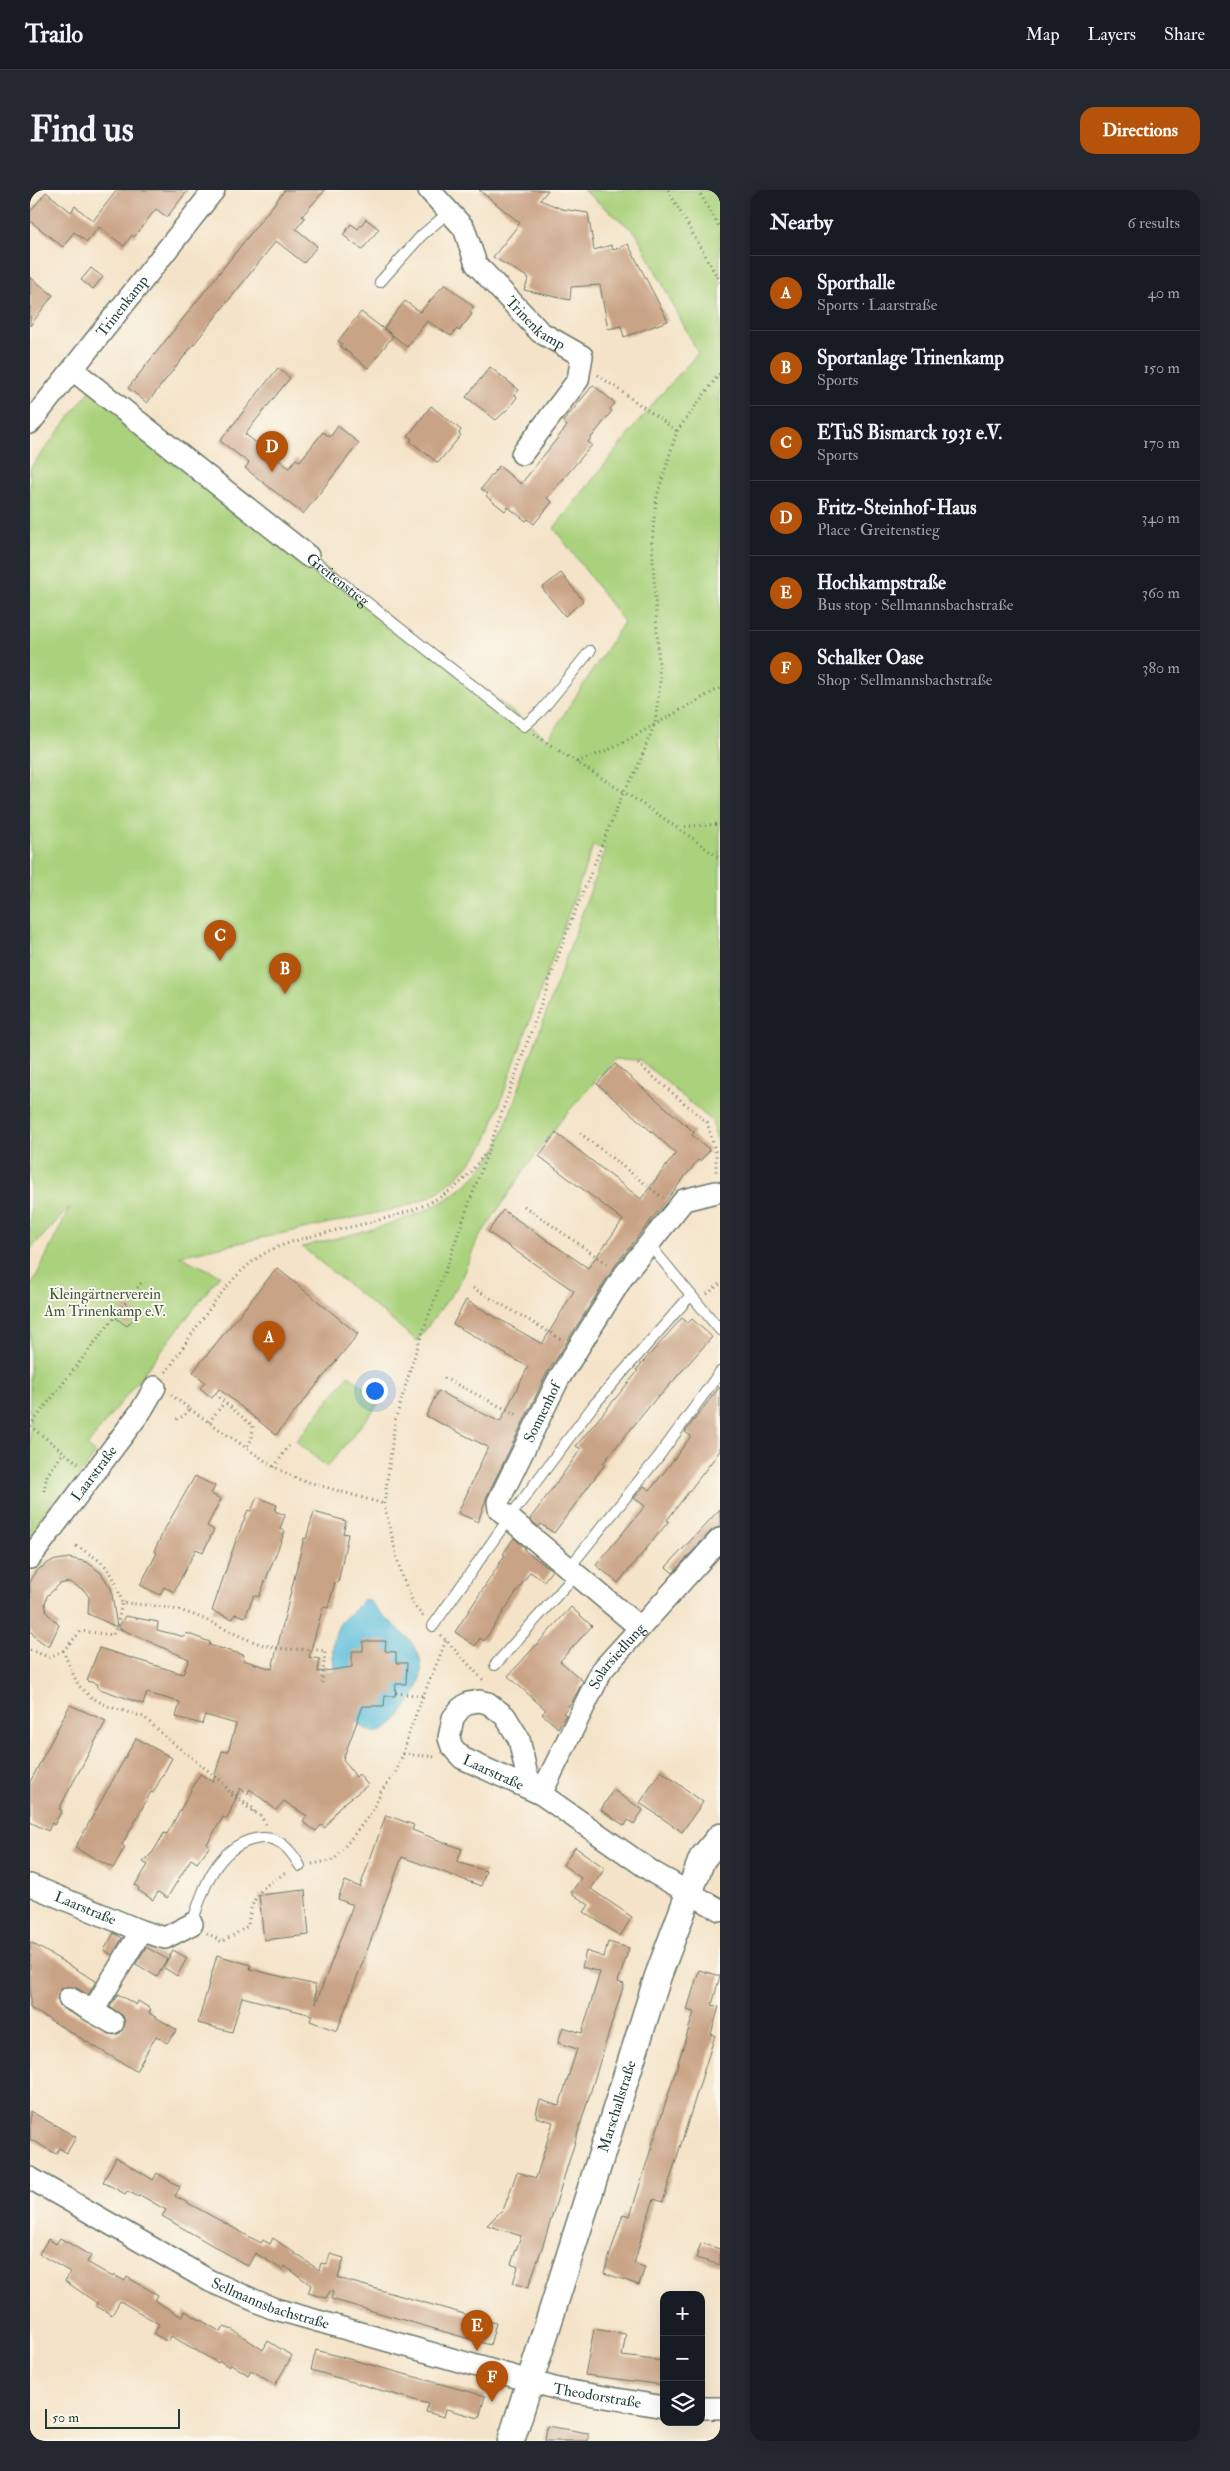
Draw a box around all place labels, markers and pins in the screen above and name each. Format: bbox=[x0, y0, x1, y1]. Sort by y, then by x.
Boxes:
pin: D bbox=[256, 431, 288, 472]
pin: C bbox=[204, 920, 236, 961]
pin: B bbox=[269, 953, 301, 994]
pin: A bbox=[253, 1321, 285, 1362]
pin: E bbox=[461, 2310, 493, 2351]
pin: F bbox=[476, 2361, 508, 2402]

